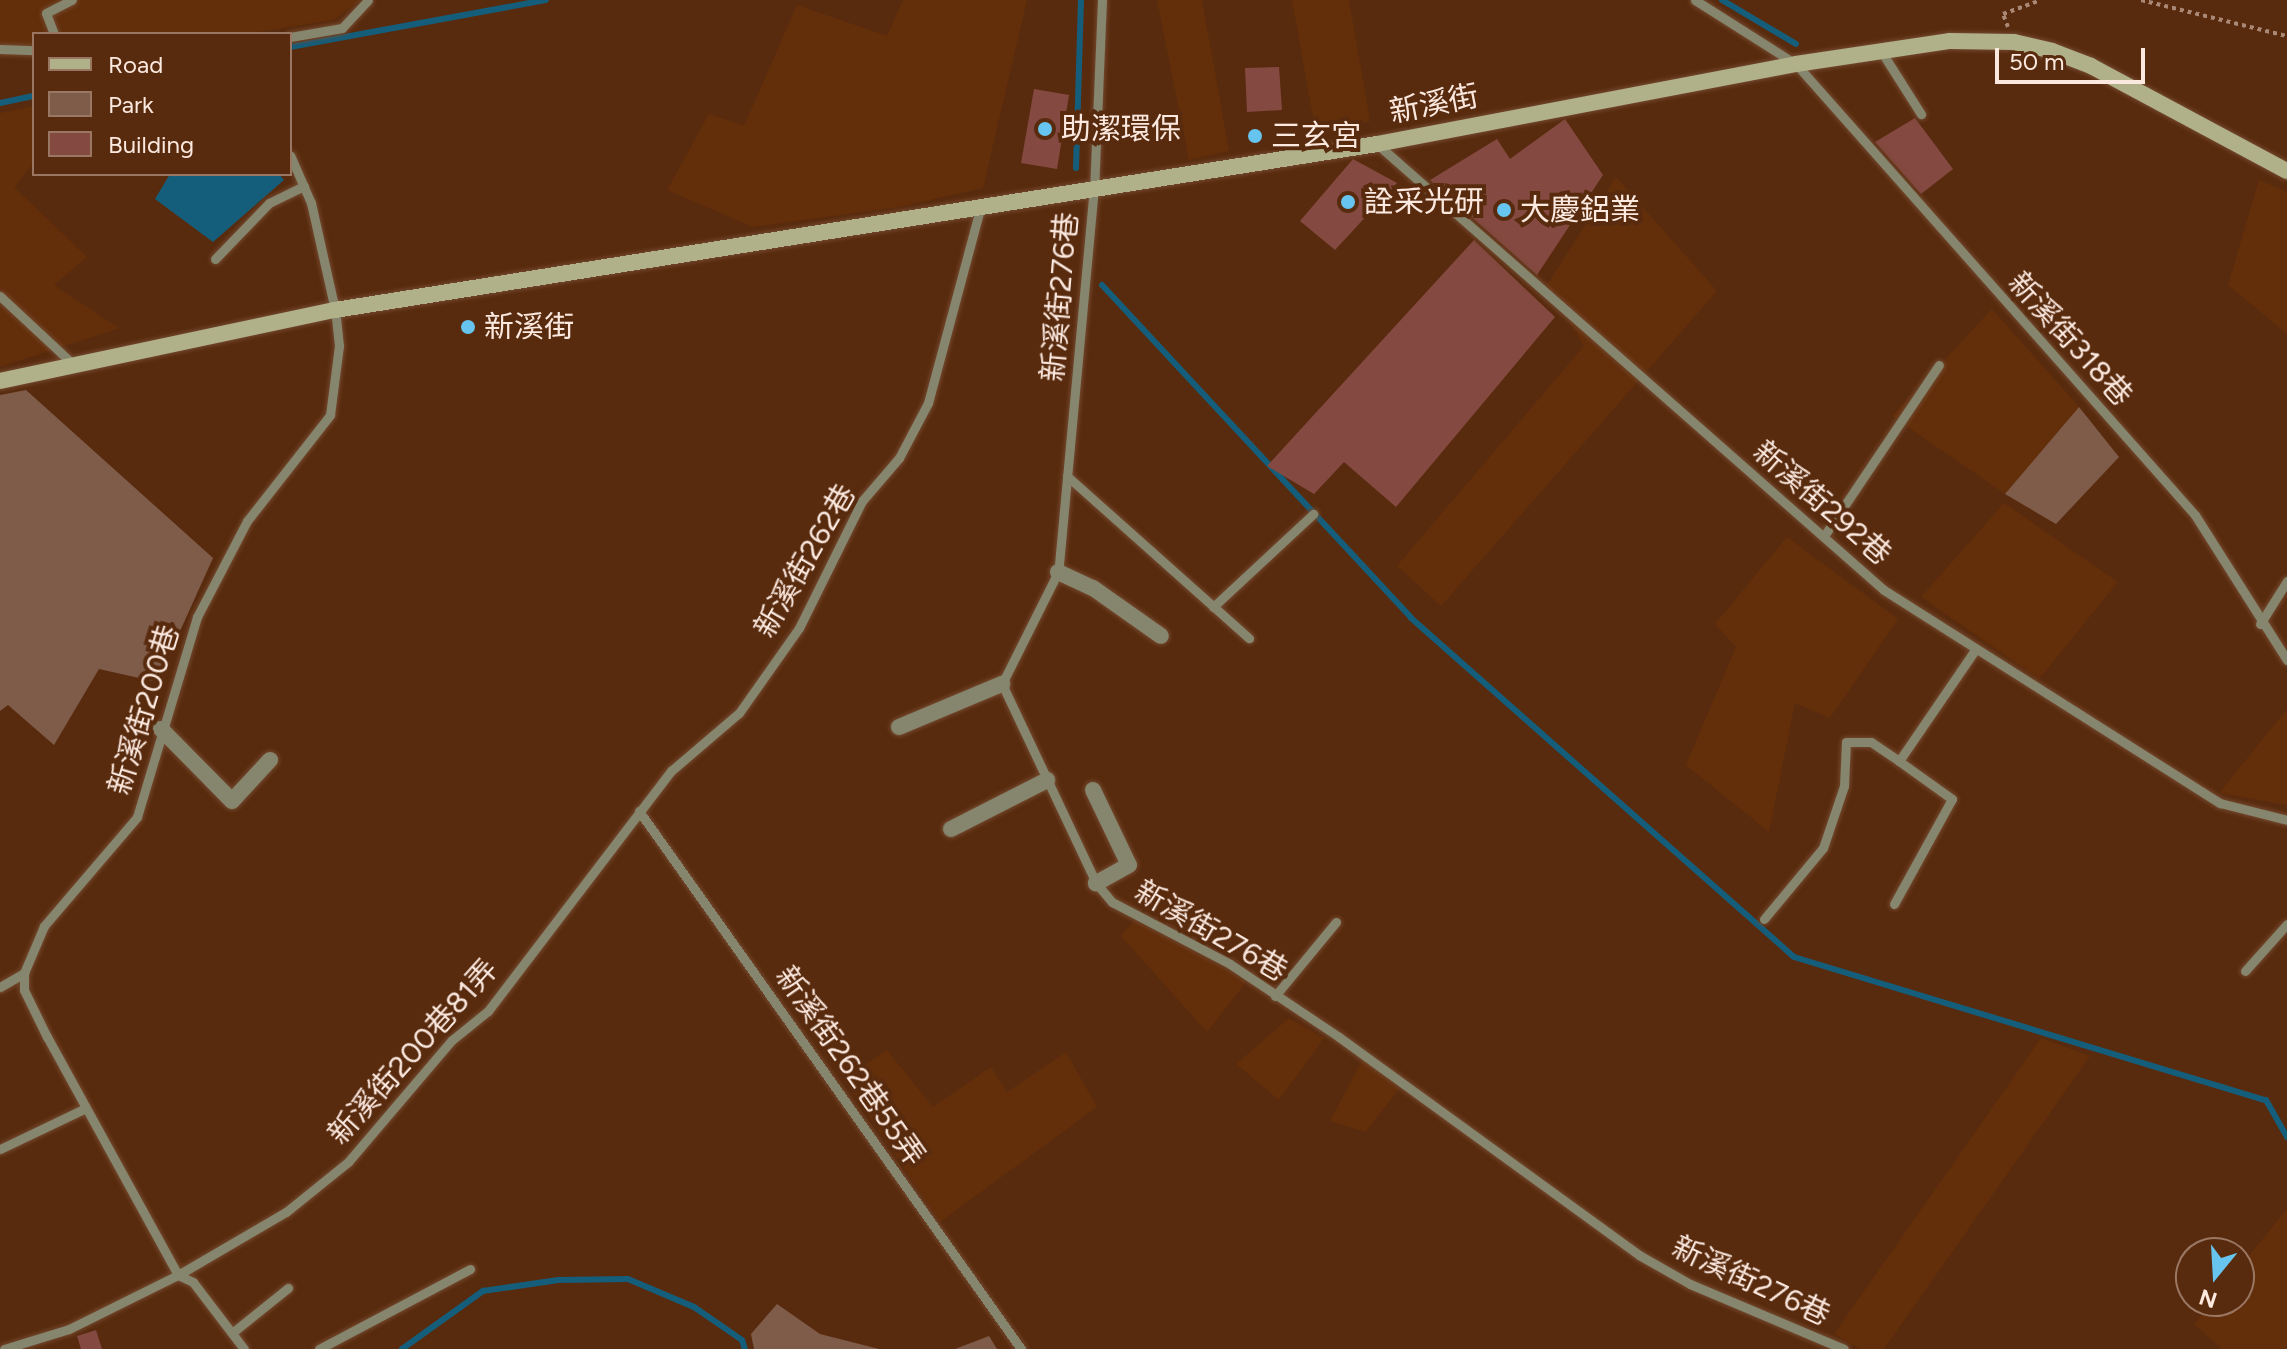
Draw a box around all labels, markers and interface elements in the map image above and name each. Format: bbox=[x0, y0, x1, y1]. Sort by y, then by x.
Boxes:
legend bbox=[32, 32, 292, 176]
scale bar bbox=[1999, 32, 2149, 82]
text: 50 m bbox=[2009, 47, 2065, 76]
text: Road bbox=[108, 50, 163, 79]
street label: 新溪街 bbox=[1386, 78, 1482, 130]
text: Park bbox=[108, 90, 154, 119]
place label: 助潔環保 bbox=[1061, 111, 1181, 147]
place label: 三玄宮 bbox=[1271, 118, 1361, 154]
marker: 助潔環保 bbox=[1036, 120, 1054, 138]
marker: 三玄宮 bbox=[1246, 127, 1264, 145]
text: Building bbox=[108, 130, 194, 159]
place label: 詮采光研 bbox=[1364, 184, 1484, 220]
place label: 大慶鋁業 bbox=[1520, 192, 1640, 228]
marker: 詮采光研 bbox=[1339, 193, 1357, 211]
marker: 大慶鋁業 bbox=[1495, 201, 1513, 219]
street label: 新溪街276巷 bbox=[1035, 211, 1085, 383]
street label: 新溪街318巷 bbox=[2001, 265, 2139, 413]
place label: 新溪街 bbox=[484, 309, 574, 345]
marker: 新溪街 bbox=[459, 318, 477, 336]
street label: 新溪街292巷 bbox=[1746, 433, 1898, 573]
street label: 新溪街262巷 bbox=[747, 478, 863, 644]
street label: 新溪街200巷 bbox=[101, 621, 187, 799]
street label: 新溪街276巷 bbox=[1128, 873, 1294, 989]
street label: 新溪街200巷81弄 bbox=[321, 952, 505, 1152]
street label: 新溪街262巷55弄 bbox=[768, 959, 932, 1173]
street label: 新溪街276巷 bbox=[1666, 1229, 1836, 1333]
north arrow bbox=[2175, 1237, 2255, 1317]
text: N bbox=[2196, 1283, 2220, 1314]

